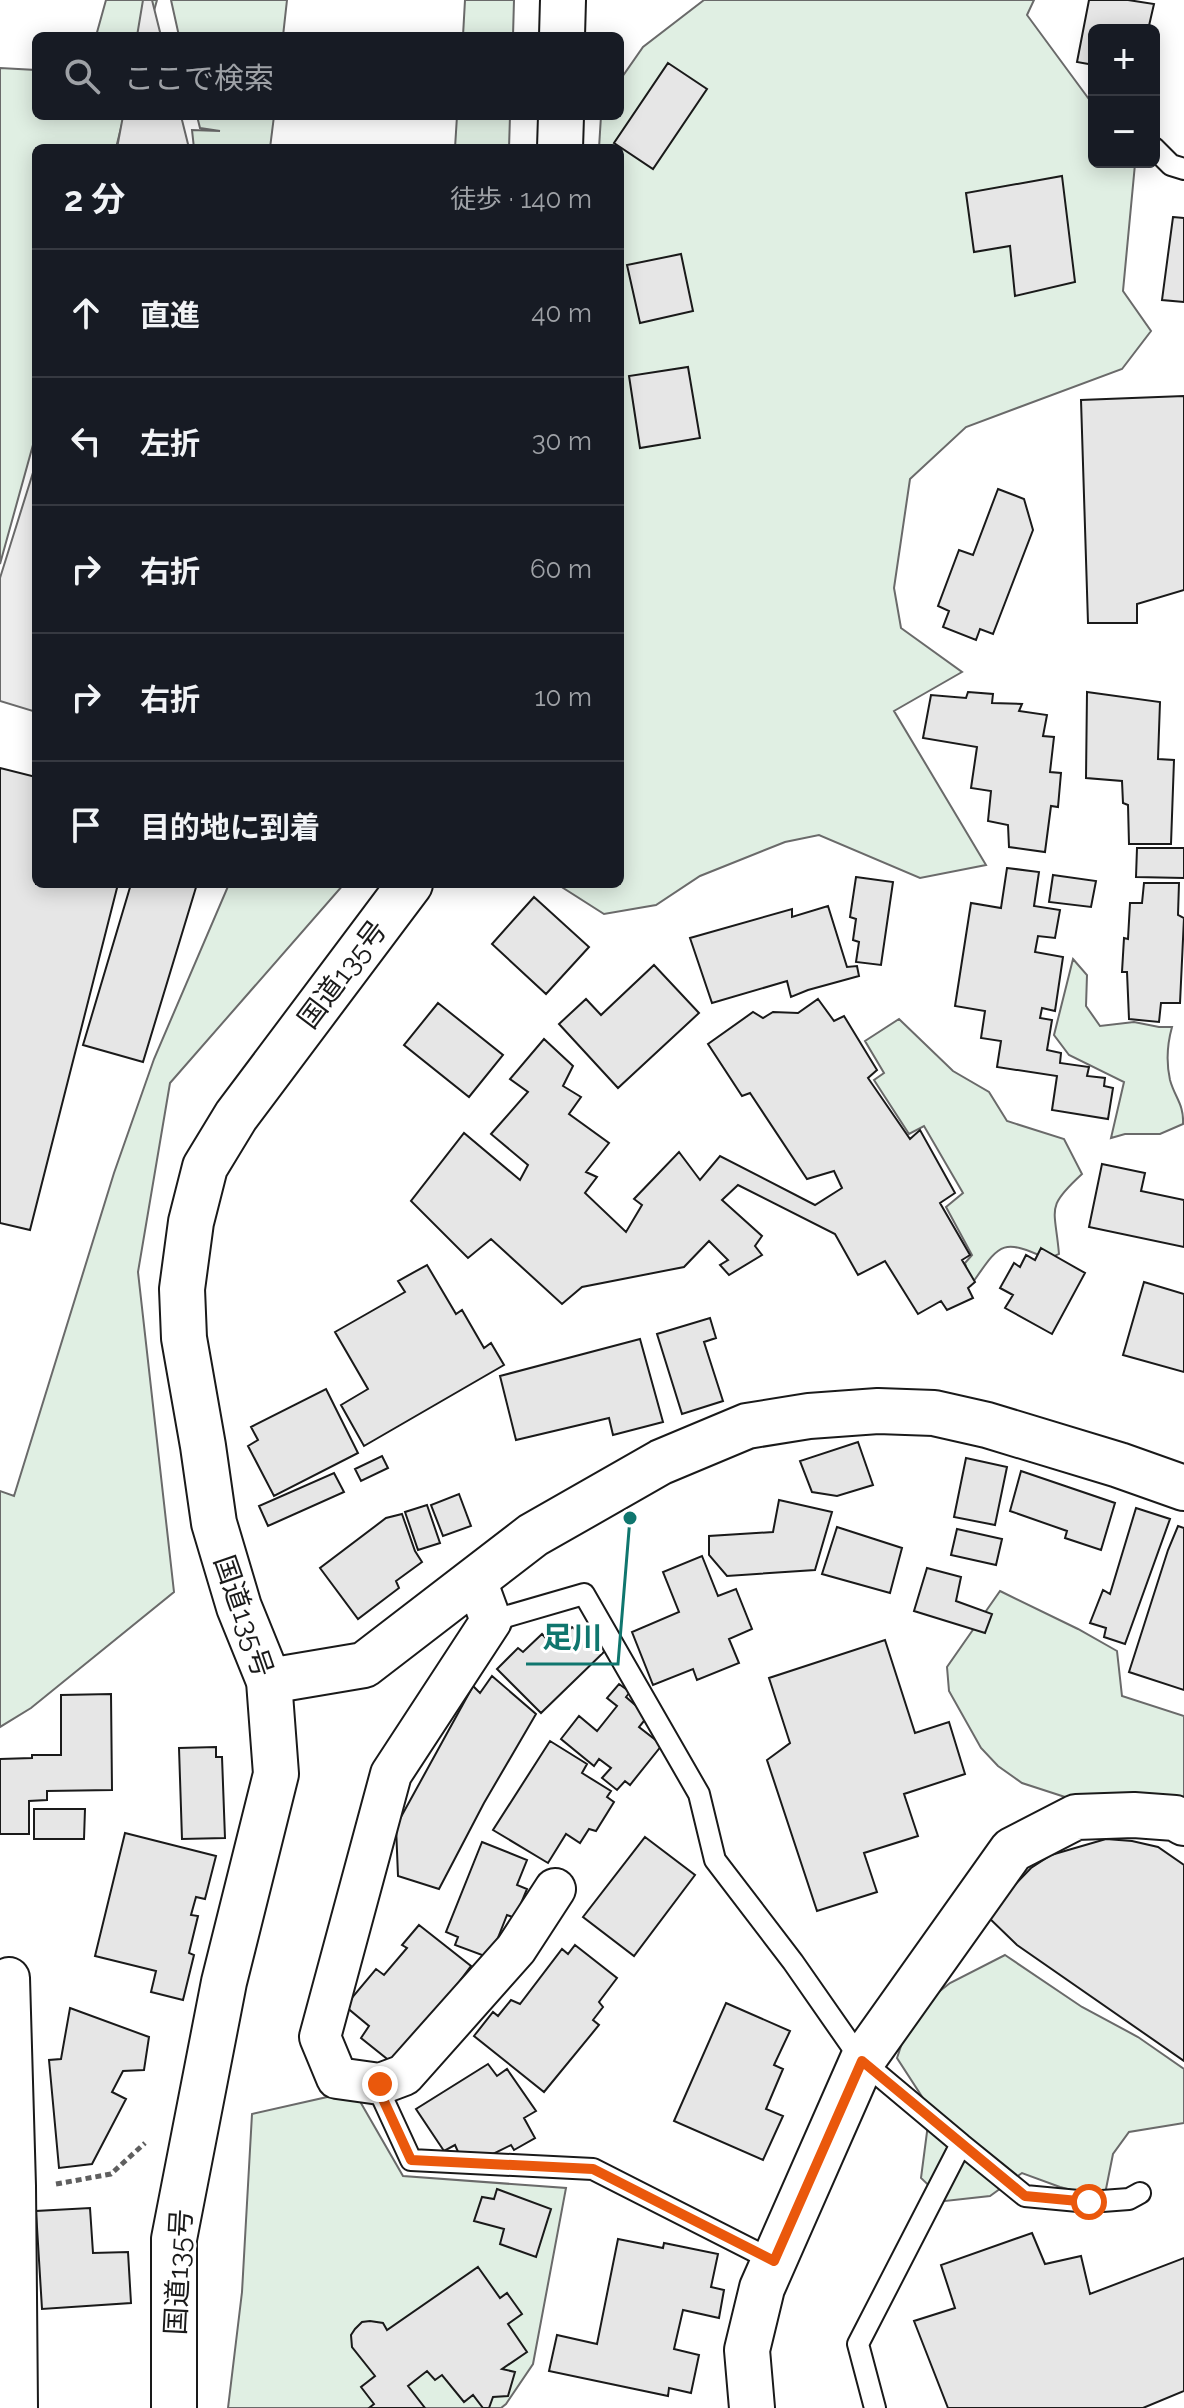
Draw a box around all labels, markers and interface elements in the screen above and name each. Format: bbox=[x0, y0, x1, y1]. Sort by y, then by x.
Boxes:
map controls bbox=[1088, 24, 1160, 168]
button: + bbox=[1088, 24, 1160, 96]
search box bbox=[32, 32, 624, 120]
icon: search bbox=[60, 54, 104, 98]
text: ここで検索 bbox=[124, 61, 274, 96]
button: − bbox=[1088, 96, 1160, 168]
text: 2 分 bbox=[64, 179, 125, 219]
text: 徒歩 · 140 m bbox=[450, 184, 592, 214]
icon: ahead bbox=[64, 291, 108, 335]
text: 直進 bbox=[140, 298, 200, 333]
text: 40 m bbox=[531, 298, 592, 328]
icon: left bbox=[64, 419, 108, 463]
text: 左折 bbox=[140, 426, 200, 461]
text: 30 m bbox=[532, 426, 592, 456]
icon: right bbox=[64, 547, 108, 591]
text: 右折 bbox=[140, 554, 200, 589]
text: 60 m bbox=[530, 554, 592, 584]
icon: right bbox=[64, 675, 108, 719]
text: 右折 bbox=[140, 682, 200, 717]
text: 10 m bbox=[534, 682, 592, 712]
icon: arrive bbox=[64, 803, 108, 847]
text: 目的地に到着 bbox=[140, 810, 320, 845]
street label: 国道135号 bbox=[291, 914, 394, 1035]
street label: 国道135号 bbox=[207, 1551, 280, 1681]
callout: 足川 bbox=[526, 1610, 618, 1664]
text: 足川 bbox=[542, 1620, 602, 1655]
route end bbox=[362, 2066, 398, 2102]
route start bbox=[1071, 2184, 1107, 2220]
street label: 国道135号 bbox=[159, 2208, 198, 2336]

